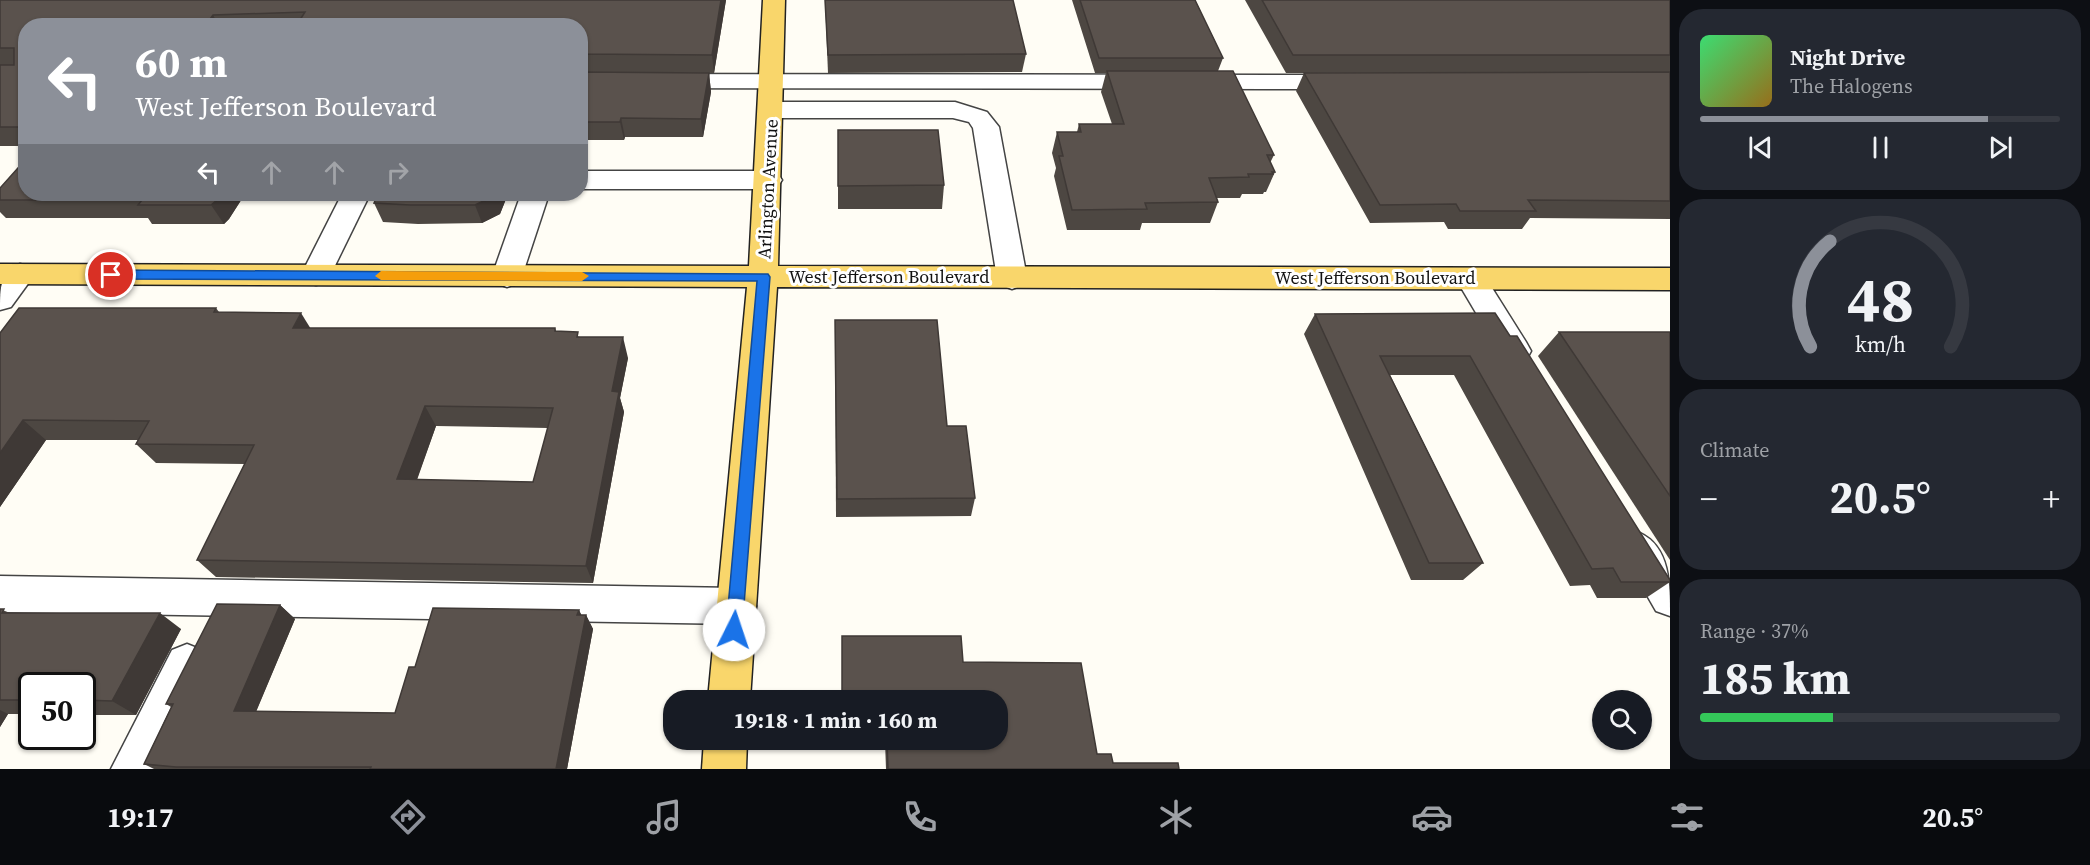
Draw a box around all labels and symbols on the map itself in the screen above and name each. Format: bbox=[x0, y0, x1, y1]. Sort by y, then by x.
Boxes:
street label: Arlington Avenue bbox=[751, 118, 784, 260]
pin bbox=[85, 249, 136, 300]
street label: West Jefferson Boulevard bbox=[789, 264, 989, 289]
street label: West Jefferson Boulevard bbox=[1275, 265, 1475, 290]
position arrow bbox=[702, 598, 766, 662]
speed limit sign: 50 bbox=[18, 672, 96, 750]

